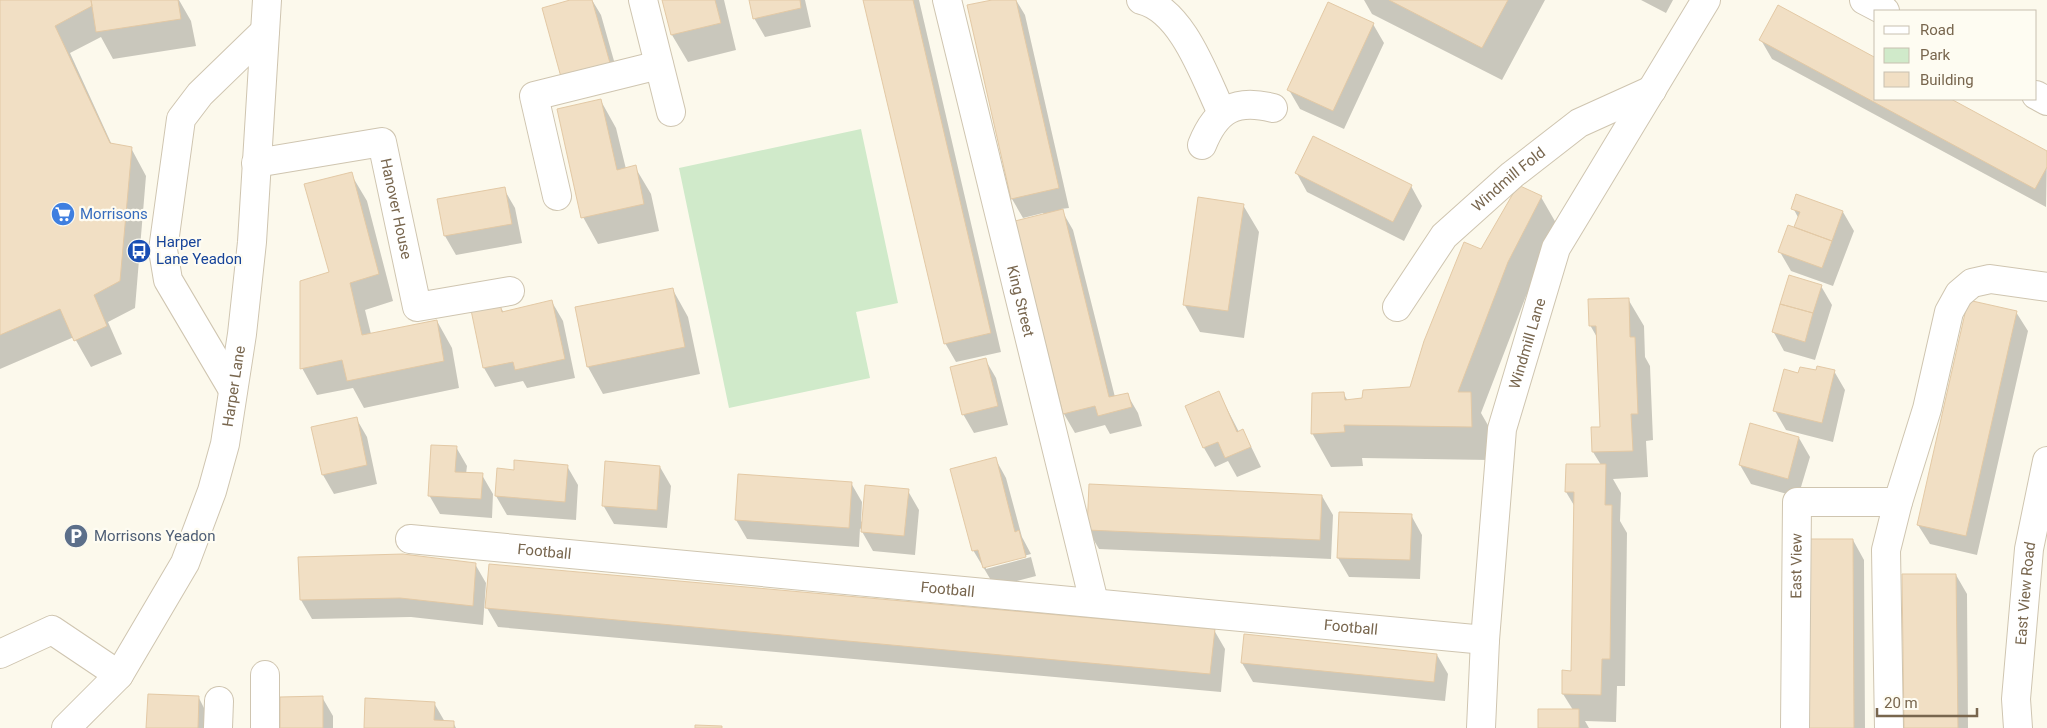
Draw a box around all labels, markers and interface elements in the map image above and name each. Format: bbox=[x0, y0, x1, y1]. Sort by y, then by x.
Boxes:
legend bbox=[1874, 10, 2037, 100]
text: Road bbox=[1920, 21, 1954, 39]
text: Park bbox=[1920, 46, 1951, 64]
text: Building bbox=[1920, 71, 1974, 89]
street label: Windmill Fold bbox=[1468, 144, 1549, 216]
street label: Hanover House bbox=[377, 157, 416, 261]
supermarket icon: Morrisons bbox=[50, 201, 76, 227]
place label: Morrisons bbox=[80, 205, 148, 223]
place label: Harper Lane Yeadon bbox=[156, 233, 242, 268]
bus stop icon: Harper Lane Yeadon bbox=[126, 238, 152, 264]
street label: King Street bbox=[1003, 263, 1038, 339]
street label: Windmill Lane bbox=[1505, 296, 1550, 391]
street label: Harper Lane bbox=[219, 345, 249, 428]
parking icon: Morrisons Yeadon bbox=[63, 523, 89, 549]
place label: Morrisons Yeadon bbox=[94, 527, 215, 545]
street label: East View bbox=[1787, 533, 1806, 599]
street label: Football bbox=[517, 540, 572, 563]
street label: East View Road bbox=[2012, 540, 2039, 646]
street label: Football bbox=[920, 578, 975, 601]
street label: Football bbox=[1323, 616, 1379, 639]
scale bar bbox=[1877, 686, 1977, 718]
text: 20 m bbox=[1884, 694, 1918, 712]

